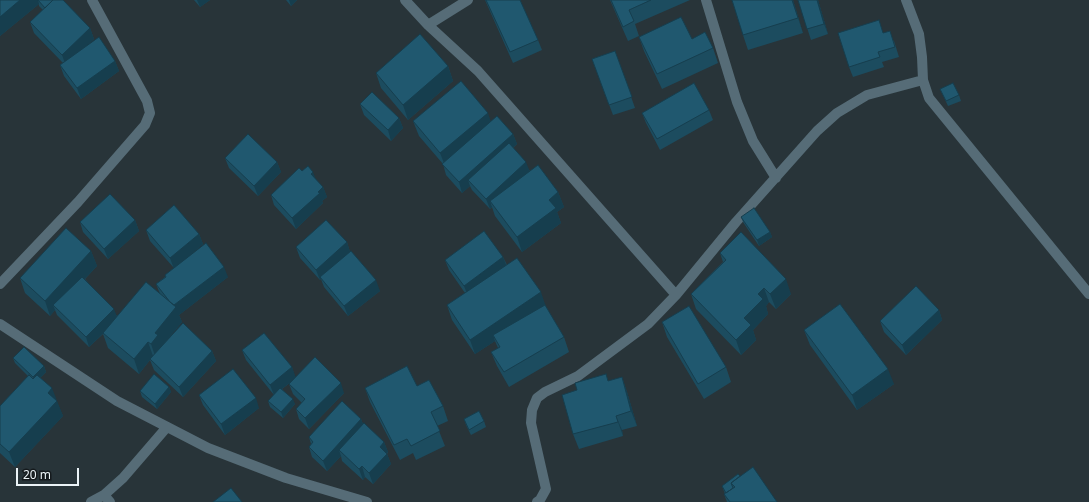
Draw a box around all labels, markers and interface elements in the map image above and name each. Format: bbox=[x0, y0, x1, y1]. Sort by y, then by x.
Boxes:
scale bar bbox=[18, 460, 81, 486]
text: 20 m bbox=[23, 466, 51, 483]

